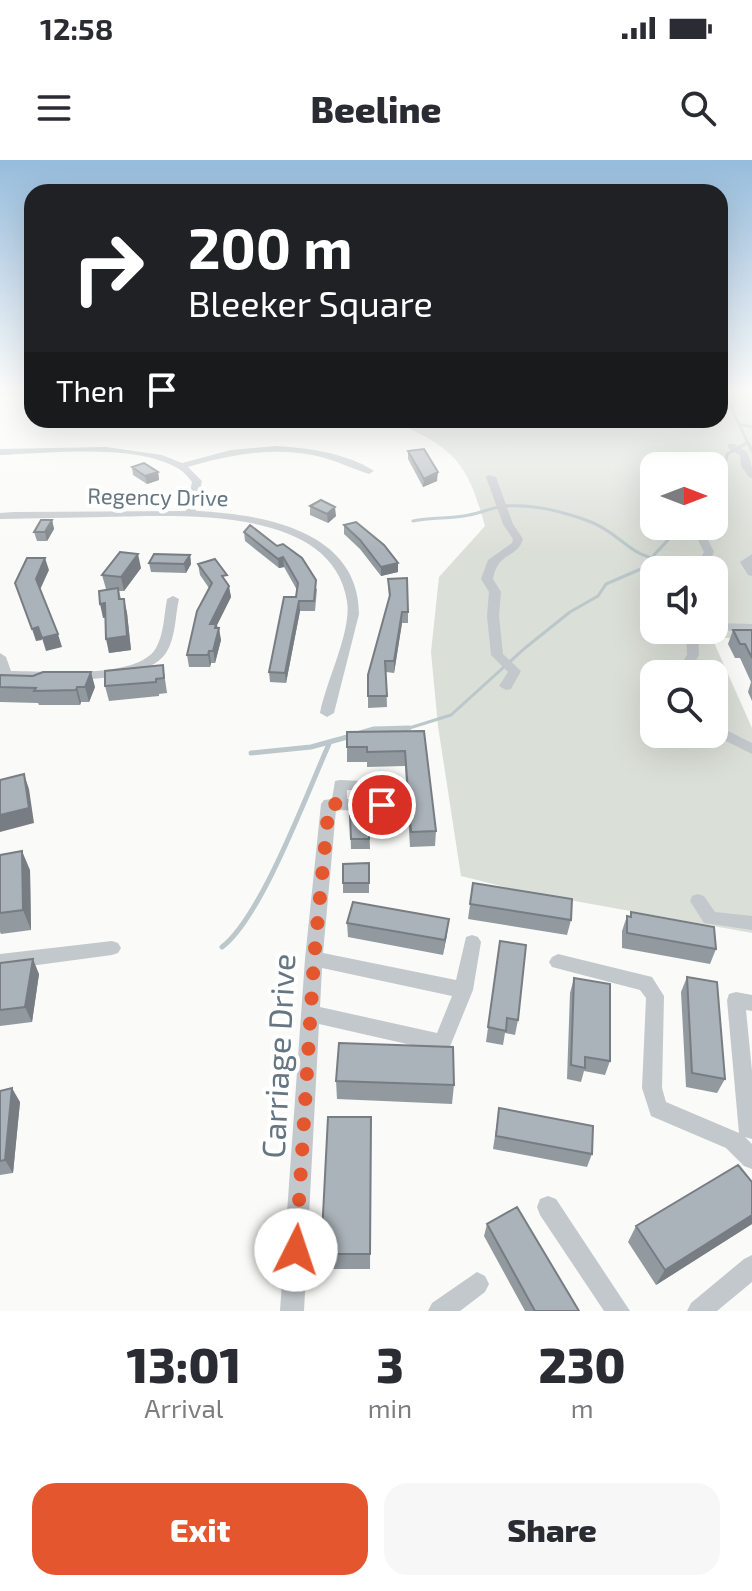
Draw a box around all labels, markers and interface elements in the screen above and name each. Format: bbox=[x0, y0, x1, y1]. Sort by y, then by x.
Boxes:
text: 12:58 bbox=[40, 10, 113, 46]
icon: menu bbox=[32, 86, 76, 130]
icon: search bbox=[676, 86, 720, 130]
text: Beeline bbox=[311, 87, 441, 130]
text: 200 m bbox=[188, 213, 353, 280]
icon: right bbox=[56, 216, 160, 320]
text: Bleeker Square bbox=[188, 281, 433, 324]
icon: arrive bbox=[140, 368, 184, 412]
text: Then bbox=[56, 372, 124, 408]
north arrow bbox=[640, 452, 728, 540]
map controls bbox=[640, 452, 728, 748]
street label: Regency Drive bbox=[87, 482, 229, 510]
button: sound bbox=[640, 556, 728, 644]
button: search bbox=[640, 660, 728, 748]
pin bbox=[348, 771, 416, 839]
icon: arrive bbox=[360, 783, 404, 827]
street label: Carriage Drive bbox=[253, 953, 301, 1159]
position arrow bbox=[254, 1208, 338, 1292]
text: 13:01 bbox=[127, 1335, 241, 1393]
text: 3 bbox=[376, 1335, 404, 1393]
text: 230 bbox=[539, 1335, 625, 1393]
text: Arrival bbox=[144, 1392, 223, 1423]
text: min bbox=[368, 1392, 412, 1423]
text: m bbox=[571, 1392, 593, 1423]
button: Exit bbox=[32, 1483, 368, 1575]
button: Share bbox=[384, 1483, 720, 1575]

